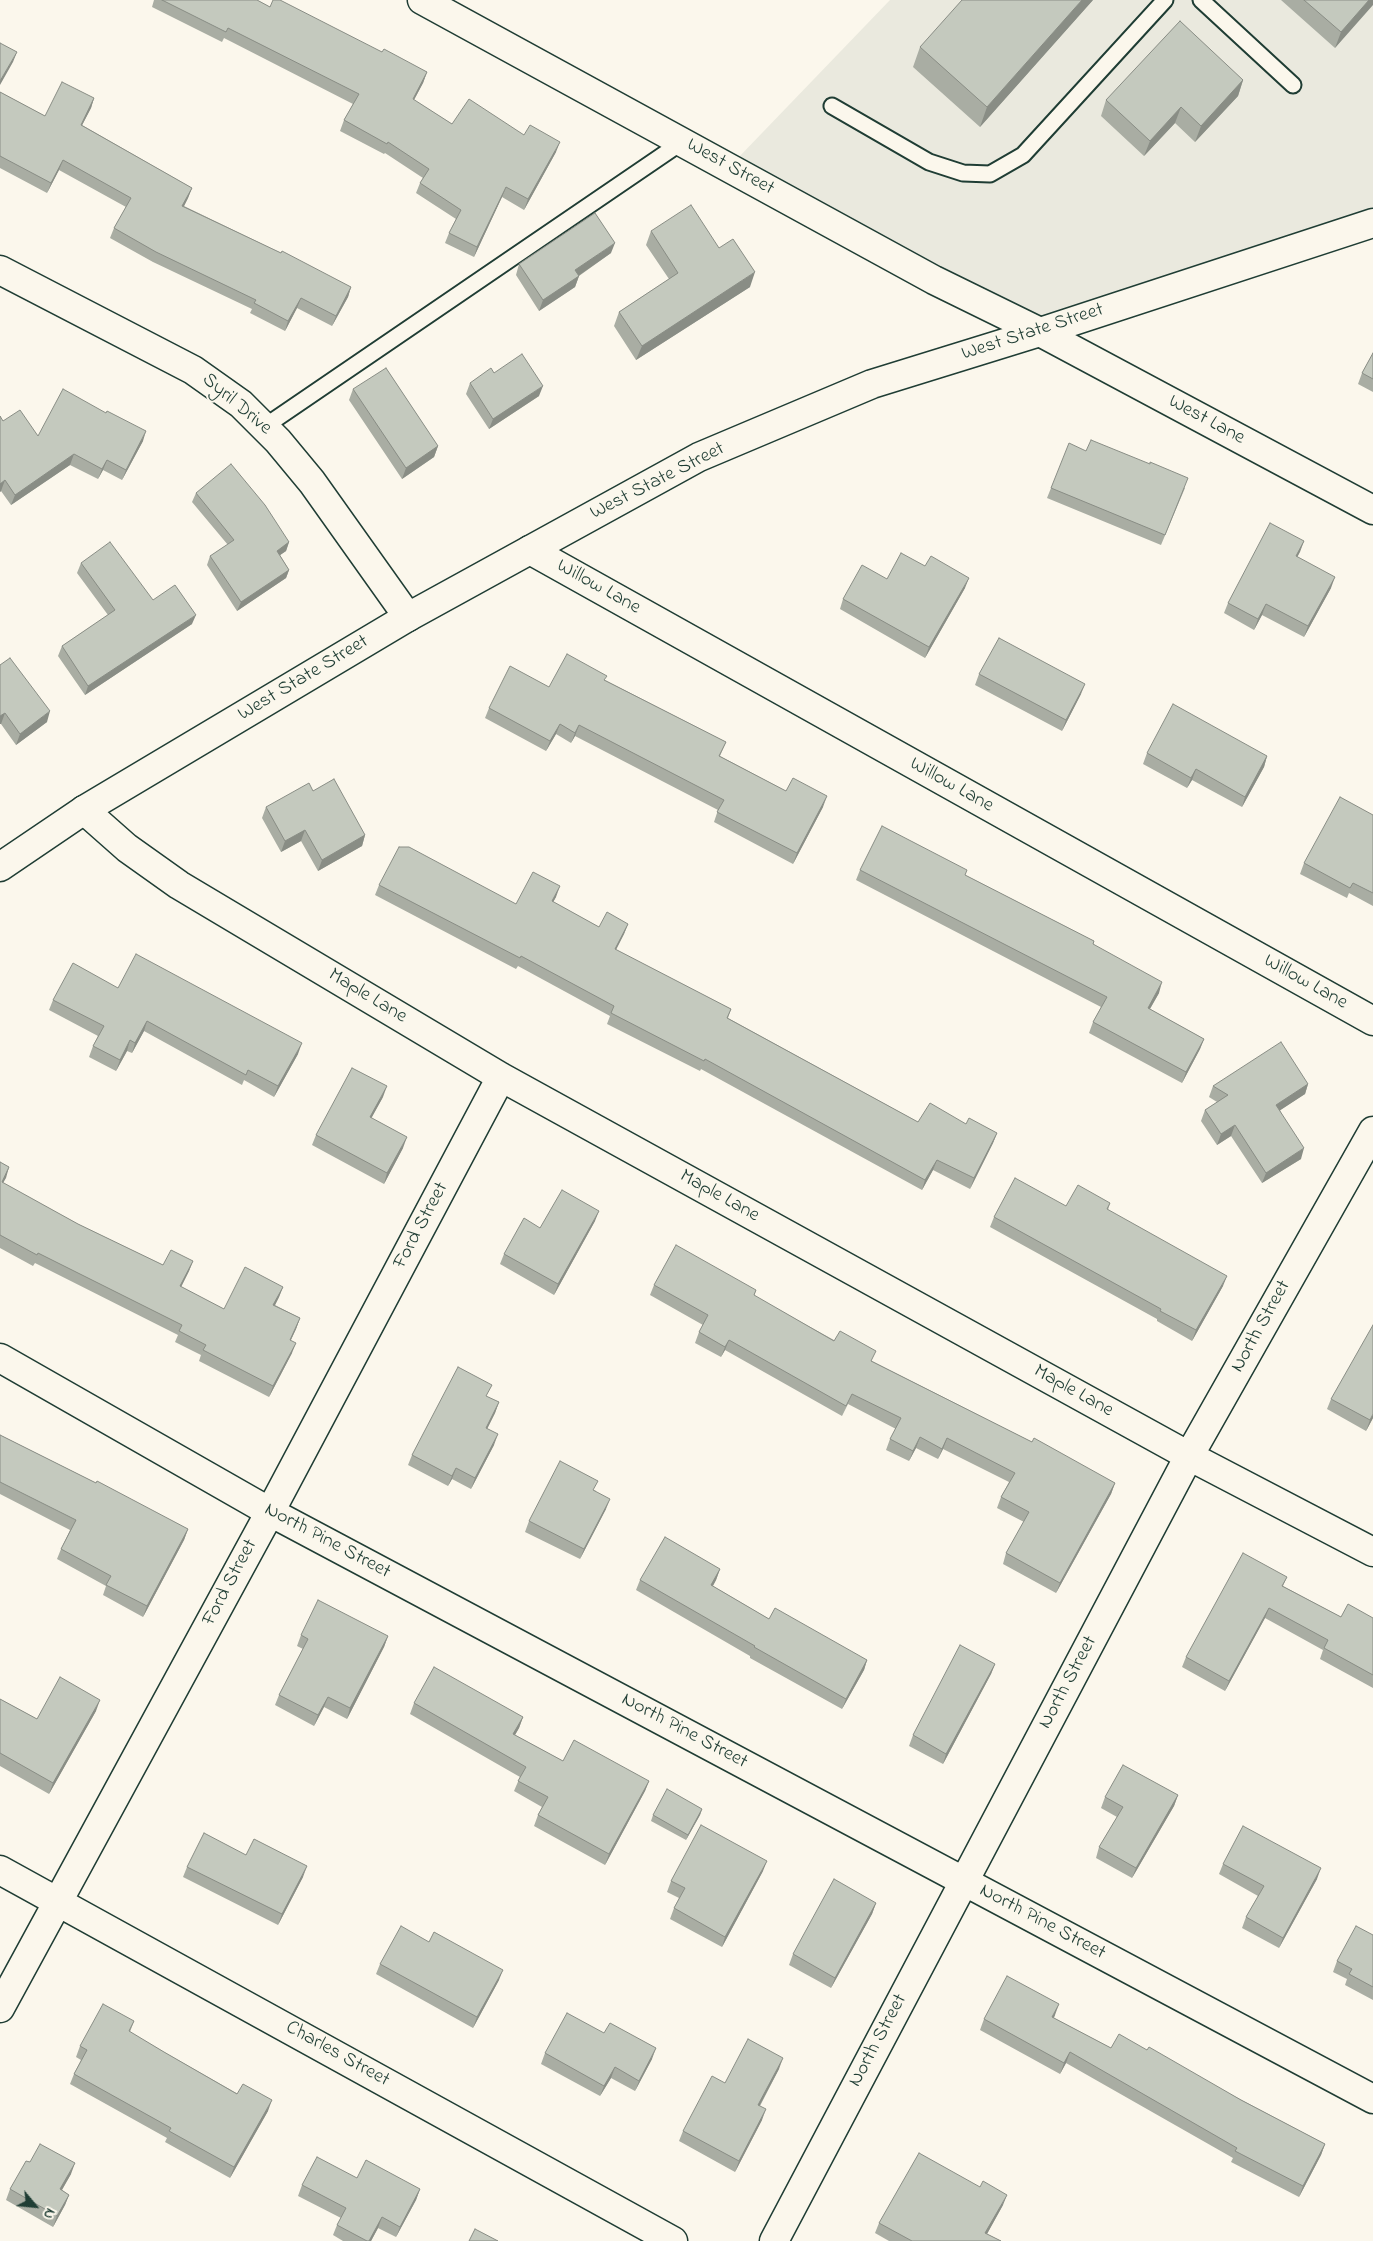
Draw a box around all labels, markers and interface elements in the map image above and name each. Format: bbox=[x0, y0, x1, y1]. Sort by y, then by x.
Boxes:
street label: West Street bbox=[682, 134, 778, 202]
street label: West State Street bbox=[959, 299, 1107, 367]
street label: Syril Drive bbox=[196, 369, 276, 441]
street label: West Lane bbox=[1164, 391, 1248, 451]
street label: West State Street bbox=[587, 438, 729, 526]
street label: Willow Lane bbox=[552, 555, 644, 621]
street label: West State Street bbox=[234, 631, 374, 727]
street label: Willow Lane bbox=[905, 753, 997, 819]
street label: Willow Lane bbox=[1259, 950, 1351, 1016]
street label: Maple Lane bbox=[323, 964, 411, 1030]
street label: Maple Lane bbox=[675, 1165, 763, 1229]
street label: Ford Street bbox=[389, 1179, 455, 1273]
street label: North Street bbox=[1227, 1277, 1297, 1377]
street label: Maple Lane bbox=[1029, 1360, 1117, 1424]
street label: North Pine Street bbox=[260, 1499, 394, 1585]
street label: Ford Street bbox=[198, 1536, 264, 1630]
street label: North Street bbox=[1035, 1632, 1103, 1734]
street label: North Pine Street bbox=[617, 1689, 751, 1775]
street label: North Pine Street bbox=[975, 1880, 1109, 1966]
street label: North Street bbox=[845, 1990, 913, 2092]
street label: Charles Street bbox=[281, 2017, 393, 2093]
north arrow bbox=[10, 2181, 60, 2231]
text: N bbox=[37, 2204, 60, 2222]

